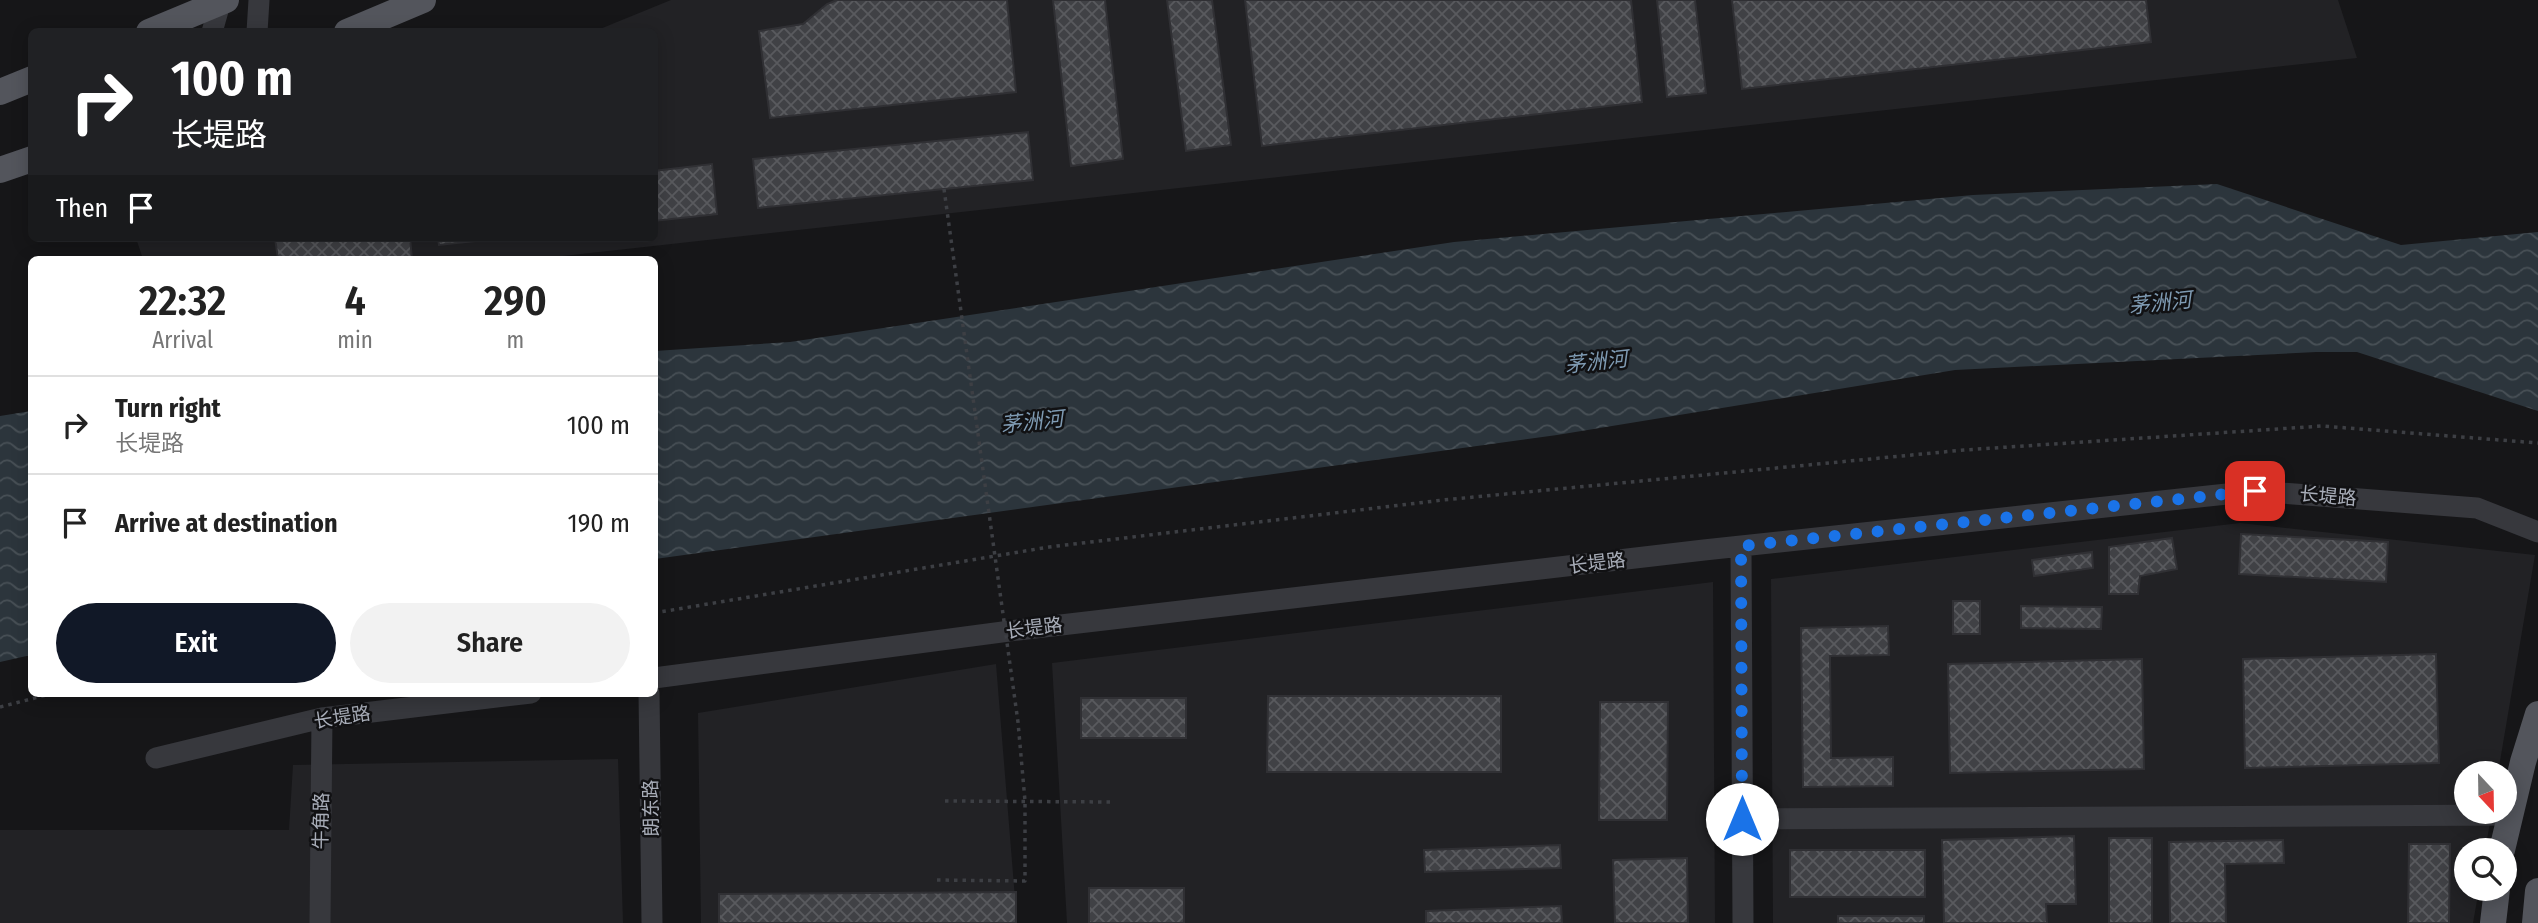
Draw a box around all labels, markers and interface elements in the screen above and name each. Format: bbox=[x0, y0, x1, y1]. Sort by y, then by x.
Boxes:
text: 100 m bbox=[171, 49, 293, 108]
icon: right bbox=[56, 56, 147, 147]
text: 长堤路 bbox=[171, 116, 267, 154]
icon: arrive bbox=[122, 189, 160, 227]
text: Then bbox=[56, 193, 108, 224]
text: 22:32 bbox=[139, 276, 226, 326]
text: 4 bbox=[344, 276, 366, 326]
text: 290 bbox=[484, 276, 547, 326]
water label: 茅洲河 bbox=[2127, 286, 2197, 319]
text: Arrival bbox=[152, 326, 213, 354]
text: min bbox=[337, 326, 373, 354]
text: m bbox=[507, 326, 524, 354]
water label: 茅洲河 bbox=[1563, 345, 1633, 378]
text: Turn right bbox=[115, 393, 221, 424]
water label: 茅洲河 bbox=[999, 405, 1069, 438]
icon: right bbox=[56, 406, 94, 444]
text: 100 m bbox=[567, 410, 630, 441]
text: 长堤路 bbox=[115, 429, 184, 457]
pin bbox=[2225, 461, 2285, 521]
icon: arrive bbox=[2236, 472, 2274, 510]
street label: 长堤路 bbox=[2299, 482, 2357, 510]
icon: arrive bbox=[56, 504, 94, 542]
text: Arrive at destination bbox=[115, 508, 338, 539]
text: 190 m bbox=[568, 508, 630, 539]
street label: 长堤路 bbox=[1567, 548, 1627, 578]
button: Exit bbox=[56, 603, 336, 683]
button: Share bbox=[350, 603, 630, 683]
street label: 长堤路 bbox=[1004, 613, 1064, 643]
street label: 长堤路 bbox=[312, 701, 372, 733]
north arrow bbox=[2454, 761, 2516, 824]
map controls bbox=[2454, 761, 2517, 901]
street label: 朗东路 bbox=[639, 779, 663, 837]
position arrow bbox=[1705, 782, 1779, 856]
street label: 牛角路 bbox=[309, 792, 333, 850]
button: search bbox=[2454, 838, 2517, 901]

